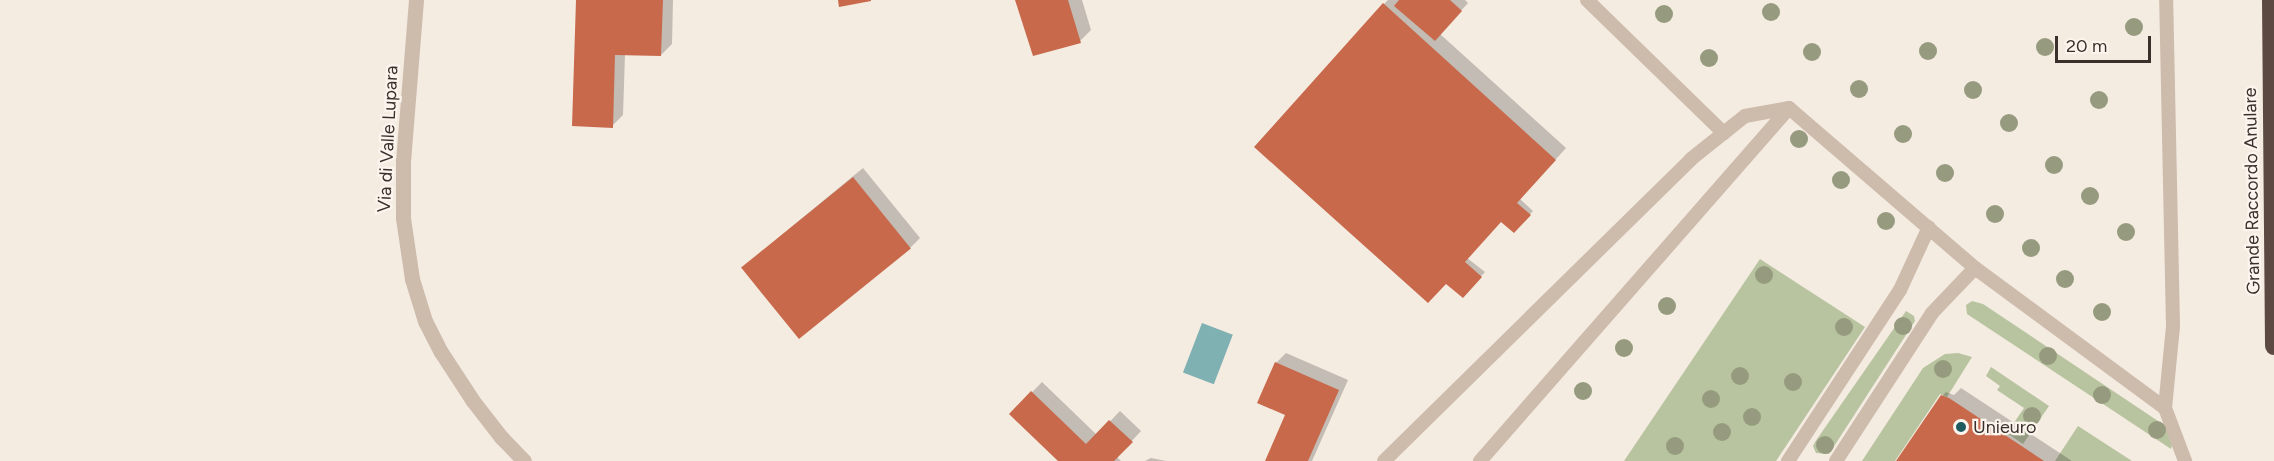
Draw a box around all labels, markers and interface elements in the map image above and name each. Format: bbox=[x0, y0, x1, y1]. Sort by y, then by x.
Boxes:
scale bar bbox=[2058, 24, 2154, 62]
text: 20 m bbox=[2066, 35, 2107, 57]
street label: Via di Valle Lupara bbox=[373, 65, 403, 213]
street label: Grande Raccordo Anulare bbox=[2239, 87, 2265, 295]
place label: Unieuro bbox=[1973, 416, 2036, 438]
marker: Unieuro bbox=[1954, 420, 1968, 434]

